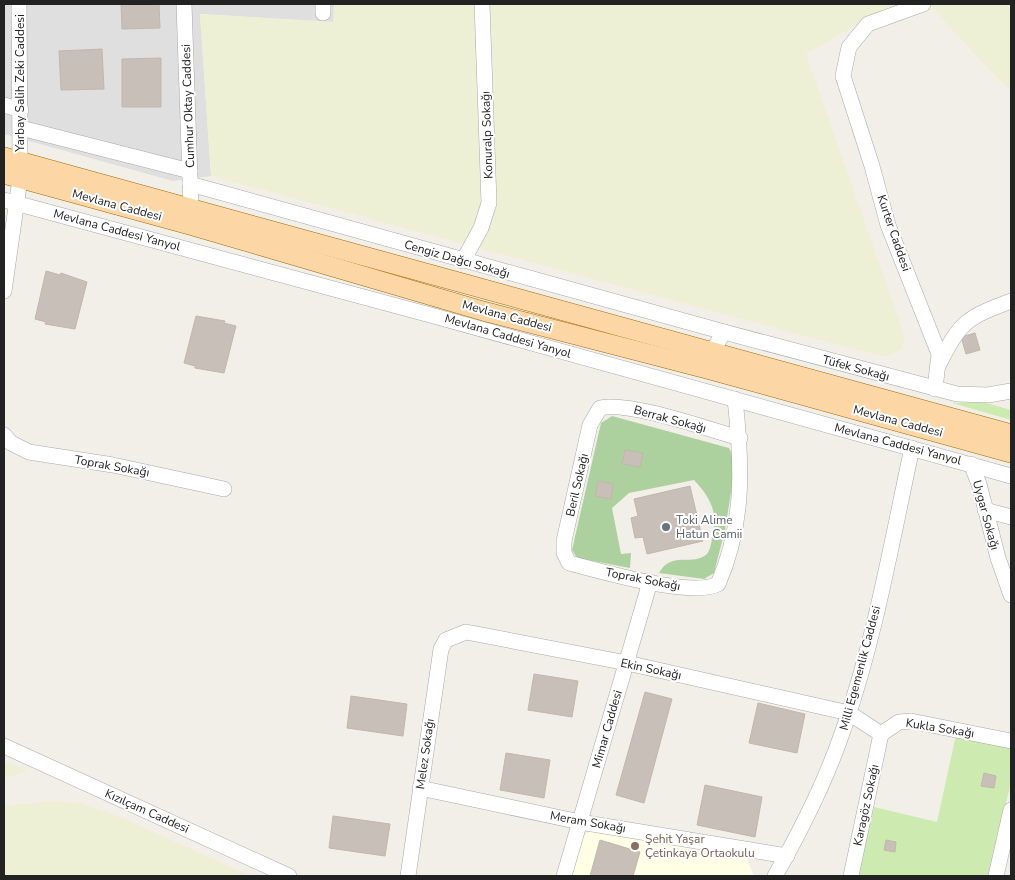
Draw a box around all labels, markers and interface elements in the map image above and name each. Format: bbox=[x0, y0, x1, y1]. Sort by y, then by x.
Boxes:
street label: Yarbay Salih Zeki Caddesi bbox=[12, 14, 28, 153]
street label: Cumhur Oktay Caddesi bbox=[178, 44, 198, 168]
street label: Konuralp Sokağı bbox=[477, 91, 497, 179]
street label: Mevlana Caddesi bbox=[70, 185, 164, 225]
street label: Kurter Caddesi bbox=[873, 193, 915, 273]
street label: Mevlana Caddesi Yanyol bbox=[52, 205, 183, 255]
street label: Cengiz Dağcı Sokağı bbox=[402, 236, 512, 282]
street label: Mevlana Caddesi bbox=[460, 296, 554, 336]
street label: Mevlana Caddesi Yanyol bbox=[443, 310, 574, 362]
street label: Tüfek Sokağı bbox=[821, 351, 891, 385]
street label: Mevlana Caddesi bbox=[851, 401, 945, 441]
street label: Berrak Sokağı bbox=[632, 402, 708, 436]
street label: Mevlana Caddesi Yanyol bbox=[833, 419, 964, 469]
street label: Toprak Sokağı bbox=[73, 452, 151, 480]
street label: Beril Sokağı bbox=[562, 452, 592, 518]
street label: Uygar Sokağı bbox=[969, 478, 1003, 552]
place label: Toki Alime Hatun Camii bbox=[676, 512, 742, 542]
marker: Toki Alime Hatun Camii bbox=[660, 521, 672, 533]
street label: Toprak Sokağı bbox=[604, 564, 682, 594]
street label: Milli Egemenlik Caddesi bbox=[836, 604, 884, 732]
street label: Ekin Sokağı bbox=[619, 655, 683, 683]
street label: Mimar Caddesi bbox=[588, 688, 626, 770]
street label: Kukla Sokağı bbox=[905, 715, 975, 741]
street label: Melez Sokağı bbox=[412, 718, 438, 790]
street label: Karagöz Sokağı bbox=[850, 763, 882, 847]
street label: Kızılçam Caddesi bbox=[102, 785, 192, 837]
street label: Meram Sokağı bbox=[549, 807, 627, 837]
place label: Şehit Yaşar Çetinkaya Ortaokulu bbox=[645, 831, 755, 861]
marker: Şehit Yaşar Çetinkaya Ortaokulu bbox=[629, 840, 641, 852]

